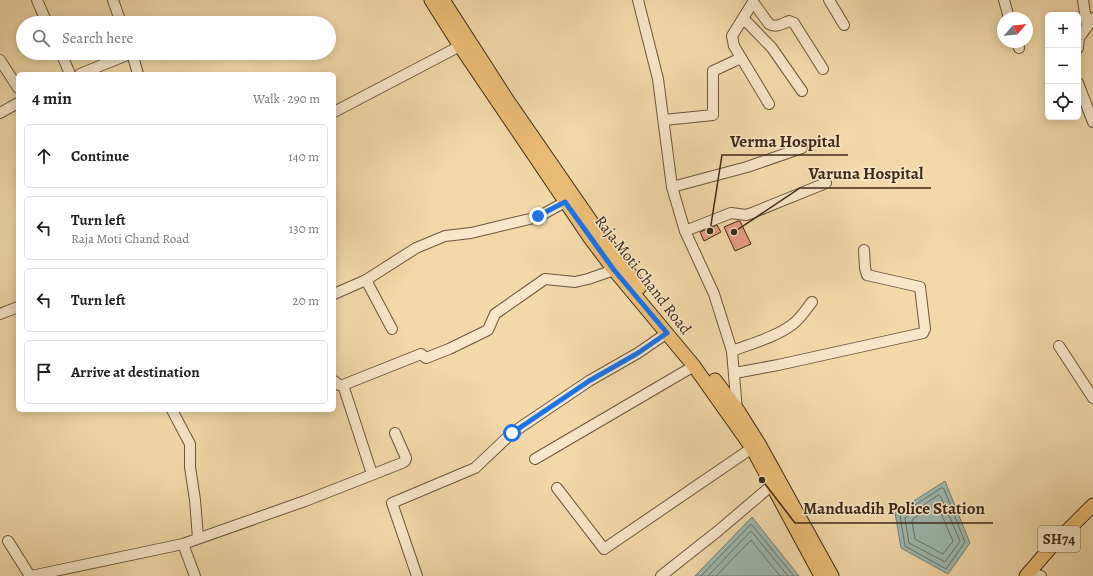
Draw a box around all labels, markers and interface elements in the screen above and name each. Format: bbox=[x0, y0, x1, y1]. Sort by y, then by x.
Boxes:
north arrow bbox=[997, 12, 1033, 48]
map controls bbox=[1045, 12, 1081, 120]
button: + bbox=[1045, 12, 1081, 48]
search box bbox=[16, 16, 336, 60]
icon: search bbox=[30, 27, 52, 49]
text: Search here bbox=[62, 28, 133, 48]
button: − bbox=[1045, 48, 1081, 84]
button: locate bbox=[1045, 84, 1081, 120]
text: 4 min bbox=[32, 87, 72, 110]
text: Walk · 290 m bbox=[253, 90, 320, 107]
callout: Verma Hospital bbox=[722, 126, 848, 155]
text: Verma Hospital bbox=[729, 130, 841, 153]
icon: ahead bbox=[33, 145, 55, 167]
text: Continue bbox=[71, 146, 129, 166]
text: 140 m bbox=[288, 148, 319, 165]
callout: Varuna Hospital bbox=[800, 159, 931, 188]
text: Varuna Hospital bbox=[807, 162, 924, 185]
route end bbox=[529, 207, 547, 225]
text: Turn left bbox=[71, 210, 126, 230]
street label: Raja Moti Chand Road bbox=[590, 211, 697, 339]
icon: left bbox=[33, 217, 55, 239]
text: 130 m bbox=[289, 220, 319, 237]
text: Raja Moti Chand Road bbox=[71, 230, 189, 247]
icon: left bbox=[33, 289, 55, 311]
text: Turn left bbox=[71, 290, 126, 310]
text: 20 m bbox=[293, 292, 319, 309]
icon: arrive bbox=[33, 361, 55, 383]
text: Arrive at destination bbox=[71, 362, 200, 382]
route start bbox=[503, 424, 521, 442]
callout: Manduadih Police Station bbox=[795, 494, 993, 523]
text: Manduadih Police Station bbox=[803, 497, 985, 520]
road number: SH74 bbox=[1038, 526, 1080, 552]

